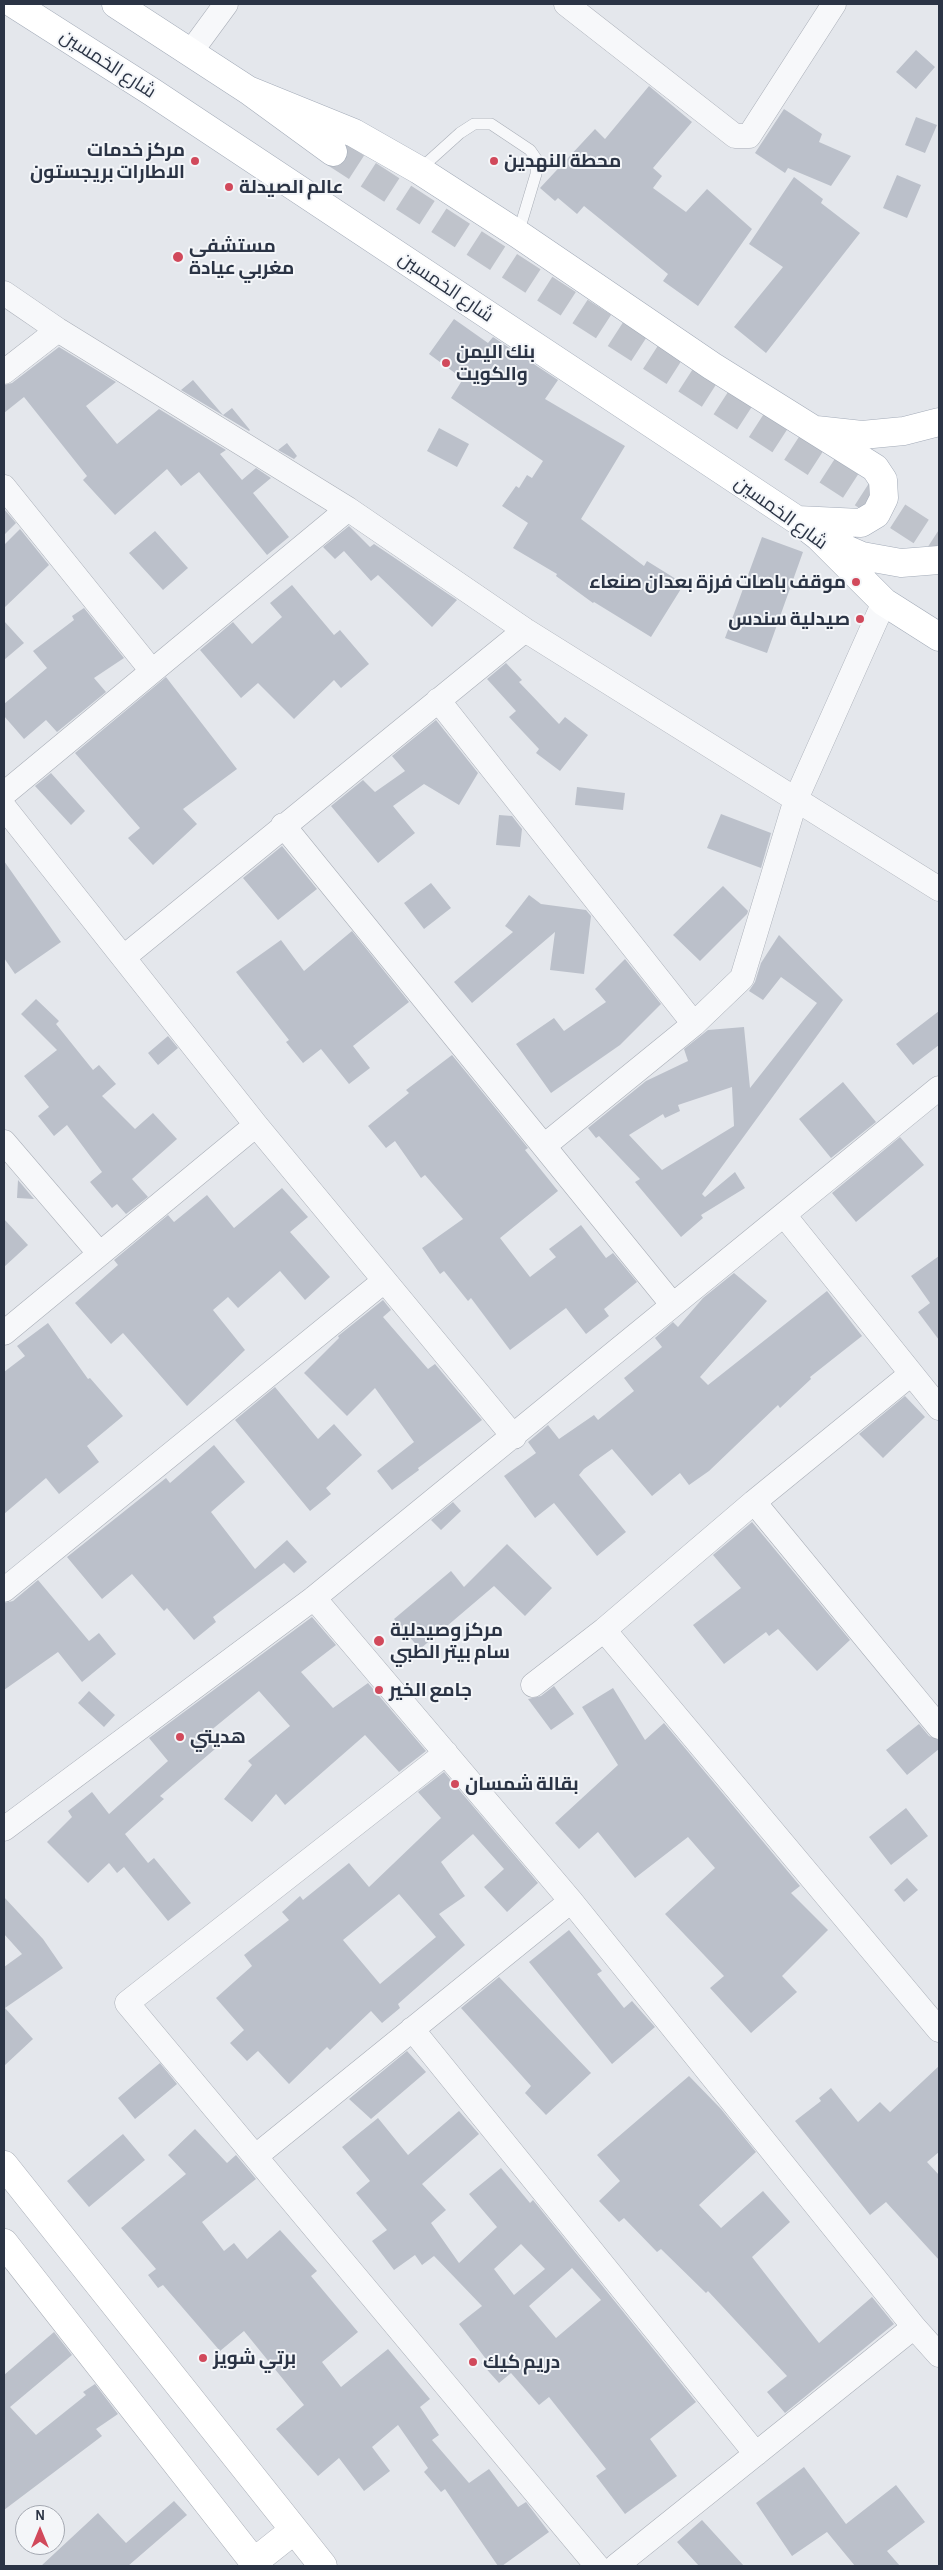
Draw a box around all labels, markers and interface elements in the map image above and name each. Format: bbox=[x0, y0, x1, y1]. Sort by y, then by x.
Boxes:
street label: شارع الخمسين bbox=[56, 25, 160, 103]
place label: مركز خدمات الاطارات بريجستون bbox=[30, 139, 185, 183]
place label: محطة النهدين bbox=[504, 150, 621, 172]
marker: مركز خدمات الاطارات بريجستون bbox=[189, 155, 201, 167]
marker: محطة النهدين bbox=[488, 155, 500, 167]
place label: عالم الصيدلة bbox=[239, 176, 343, 198]
marker: عالم الصيدلة bbox=[223, 181, 235, 193]
place label: مستشفى مغربي عيادة bbox=[189, 235, 294, 279]
street label: شارع الخمسين bbox=[394, 247, 498, 327]
marker: مستشفى مغربي عيادة bbox=[171, 250, 185, 264]
place label: بنك اليمن والكويت bbox=[456, 341, 535, 385]
marker: بنك اليمن والكويت bbox=[440, 357, 452, 369]
street label: شارع الخمسين bbox=[730, 472, 832, 554]
place label: موقف باصات فرزة بعدان صنعاء bbox=[589, 571, 846, 593]
marker: موقف باصات فرزة بعدان صنعاء bbox=[850, 576, 862, 588]
place label: صيدلية سندس bbox=[728, 608, 850, 630]
marker: صيدلية سندس bbox=[854, 613, 866, 625]
place label: مركز وصيدلية سام بيتر الطبي bbox=[390, 1619, 510, 1663]
marker: مركز وصيدلية سام بيتر الطبي bbox=[372, 1634, 386, 1648]
place label: جامع الخير bbox=[389, 1679, 472, 1701]
marker: جامع الخير bbox=[373, 1684, 385, 1696]
place label: هديتي bbox=[190, 1726, 246, 1748]
marker: هديتي bbox=[174, 1731, 186, 1743]
place label: بقالة شمسان bbox=[465, 1773, 579, 1795]
marker: بقالة شمسان bbox=[449, 1778, 461, 1790]
place label: برتي شويز bbox=[213, 2347, 296, 2369]
place label: دريم كيك bbox=[483, 2351, 560, 2373]
marker: برتي شويز bbox=[197, 2352, 209, 2364]
marker: دريم كيك bbox=[467, 2356, 479, 2368]
north arrow bbox=[15, 2505, 65, 2555]
text: N bbox=[35, 2509, 45, 2523]

